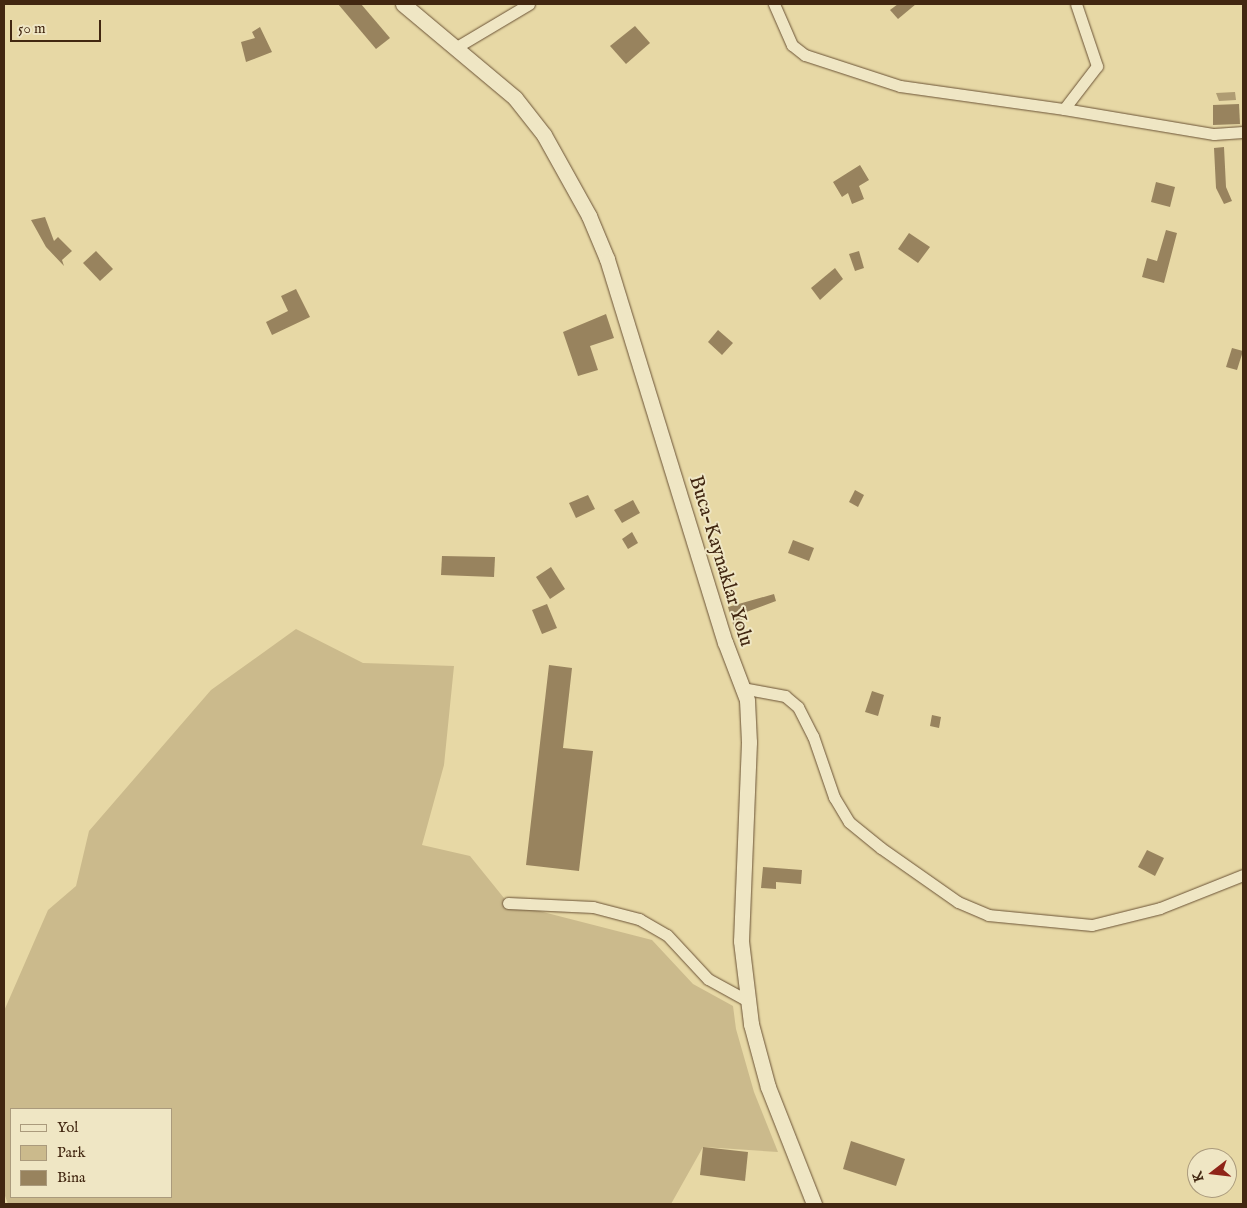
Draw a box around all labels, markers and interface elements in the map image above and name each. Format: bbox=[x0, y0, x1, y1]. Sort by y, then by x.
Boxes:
scale bar bbox=[12, 10, 104, 42]
text: 50 m bbox=[18, 19, 46, 38]
street label: Buca-Kaynaklar Yolu bbox=[684, 473, 758, 649]
legend bbox=[10, 1108, 172, 1198]
text: Yol bbox=[57, 1118, 78, 1137]
text: Park bbox=[57, 1143, 86, 1162]
north arrow bbox=[1187, 1148, 1237, 1198]
text: Bina bbox=[57, 1168, 85, 1187]
text: K bbox=[1188, 1170, 1209, 1184]

